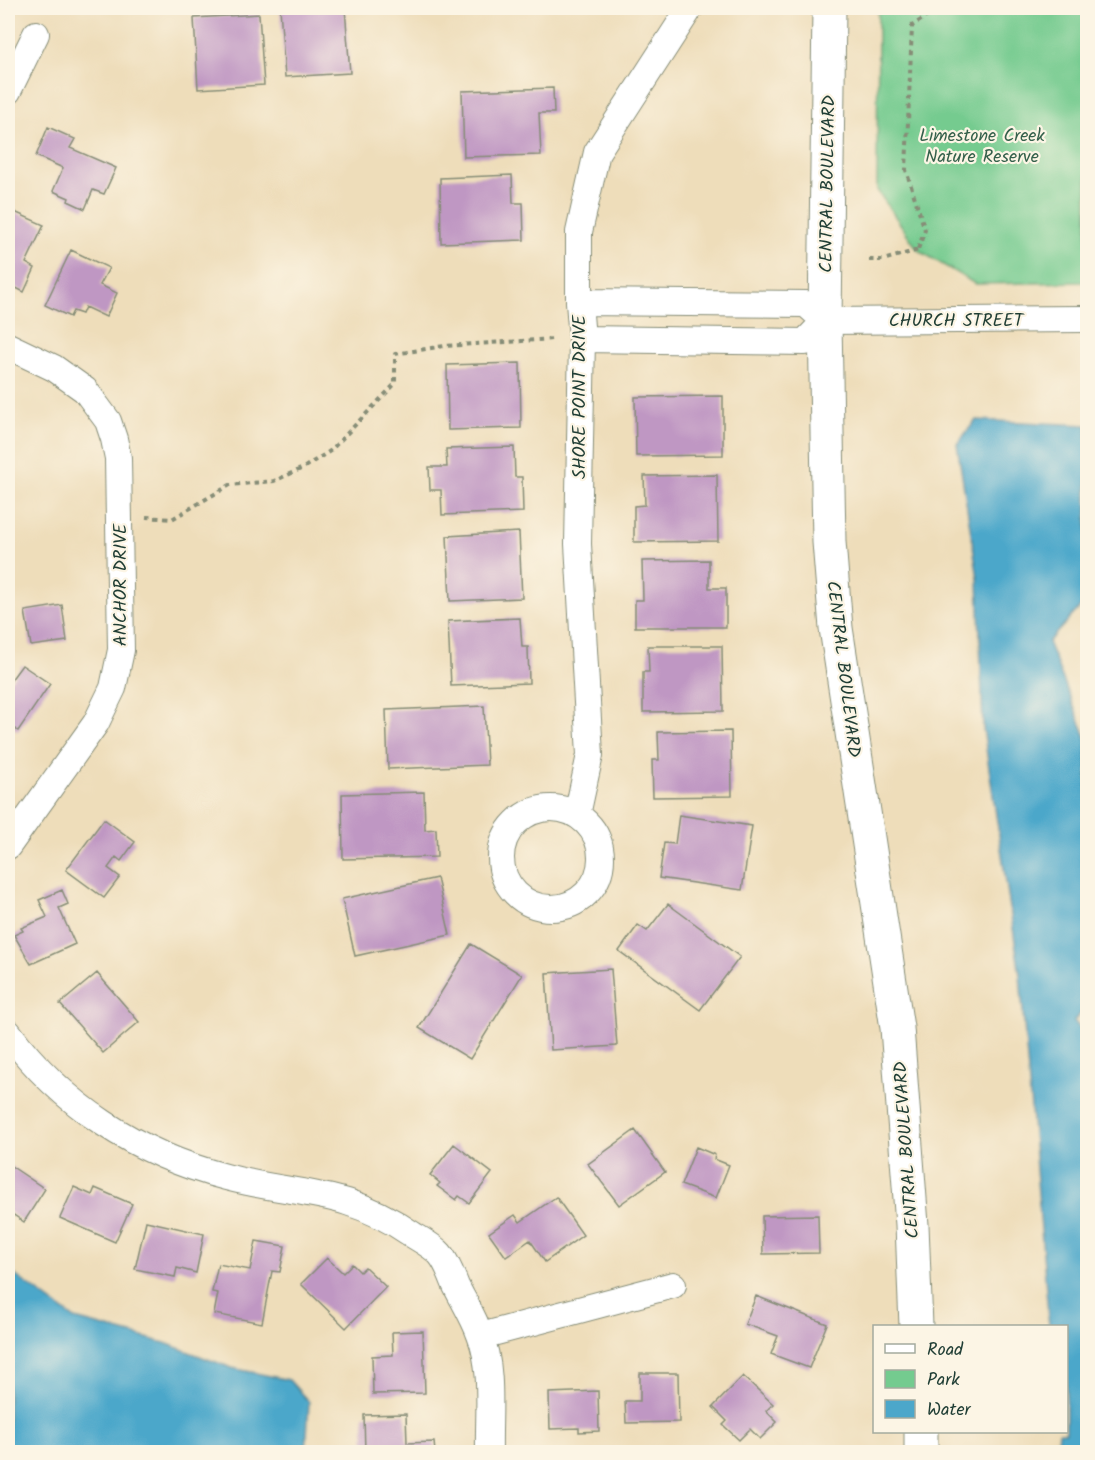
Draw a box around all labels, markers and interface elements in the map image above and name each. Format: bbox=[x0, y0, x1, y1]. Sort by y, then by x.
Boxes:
street label: CENTRAL BOULEVARD bbox=[812, 94, 845, 273]
park label: Limestone Creek Nature Reserve bbox=[919, 122, 1045, 172]
street label: CHURCH STREET bbox=[889, 307, 1025, 336]
street label: SHORE POINT DRIVE bbox=[566, 314, 595, 479]
street label: ANCHOR DRIVE bbox=[107, 523, 136, 646]
street label: CENTRAL BOULEVARD bbox=[817, 579, 868, 760]
street label: CENTRAL BOULEVARD bbox=[887, 1060, 928, 1240]
legend bbox=[873, 1325, 1068, 1433]
text: Road bbox=[927, 1336, 964, 1365]
text: Park bbox=[927, 1366, 960, 1395]
text: Water bbox=[927, 1396, 972, 1425]

